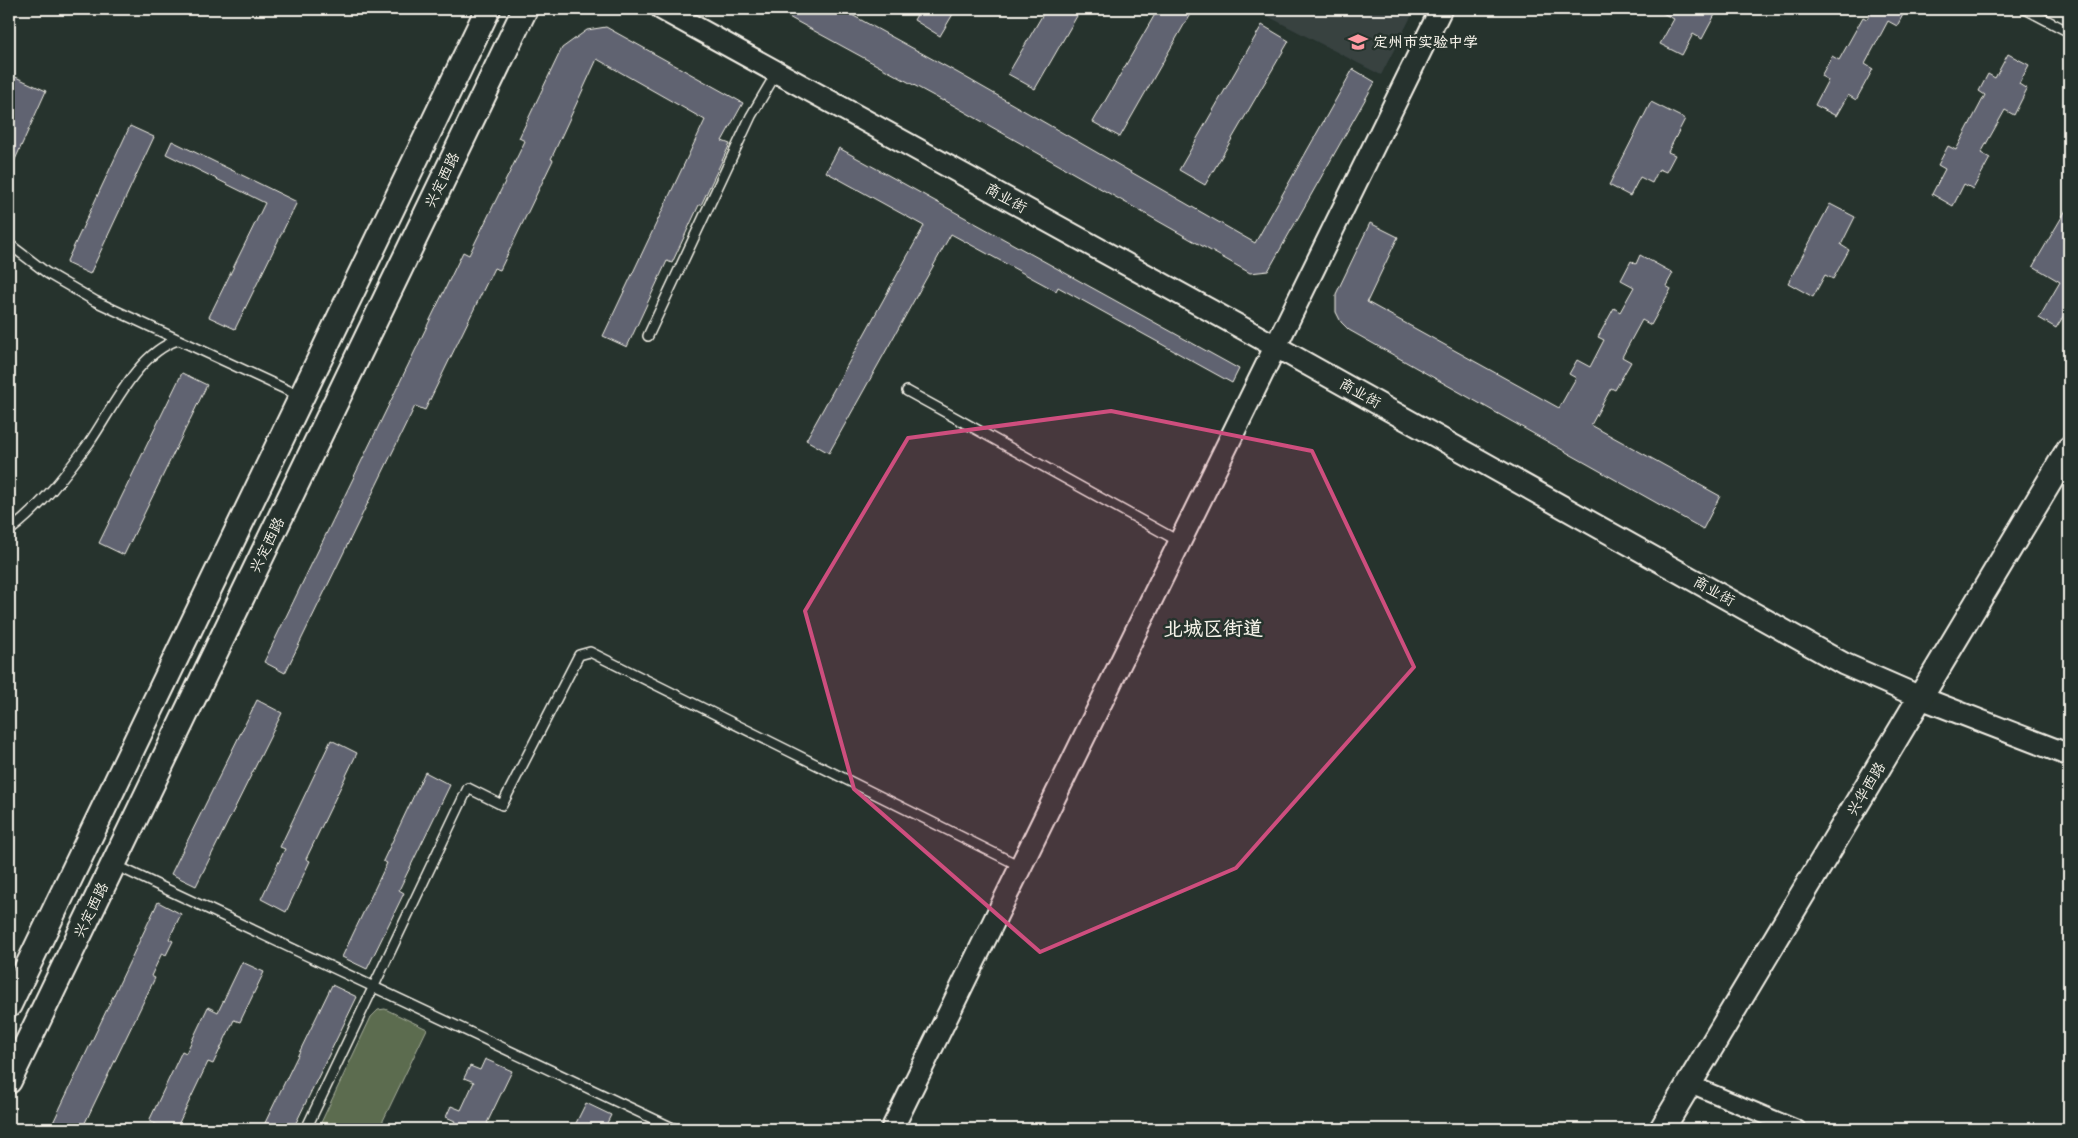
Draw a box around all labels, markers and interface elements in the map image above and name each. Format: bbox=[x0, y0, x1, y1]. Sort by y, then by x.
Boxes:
school or university icon: 定州市实验中学 bbox=[1347, 31, 1369, 53]
place label: 定州市实验中学 bbox=[1373, 33, 1478, 51]
street label: 兴定西路 bbox=[421, 149, 463, 211]
street label: 商业街 bbox=[982, 179, 1030, 217]
street label: 商业街 bbox=[1336, 374, 1384, 412]
street label: 兴定西路 bbox=[246, 514, 288, 576]
street label: 商业街 bbox=[1690, 572, 1738, 610]
district label: 北城区街道 bbox=[1163, 616, 1263, 640]
street label: 兴华西路 bbox=[1843, 759, 1889, 819]
street label: 兴定西路 bbox=[70, 879, 112, 941]

